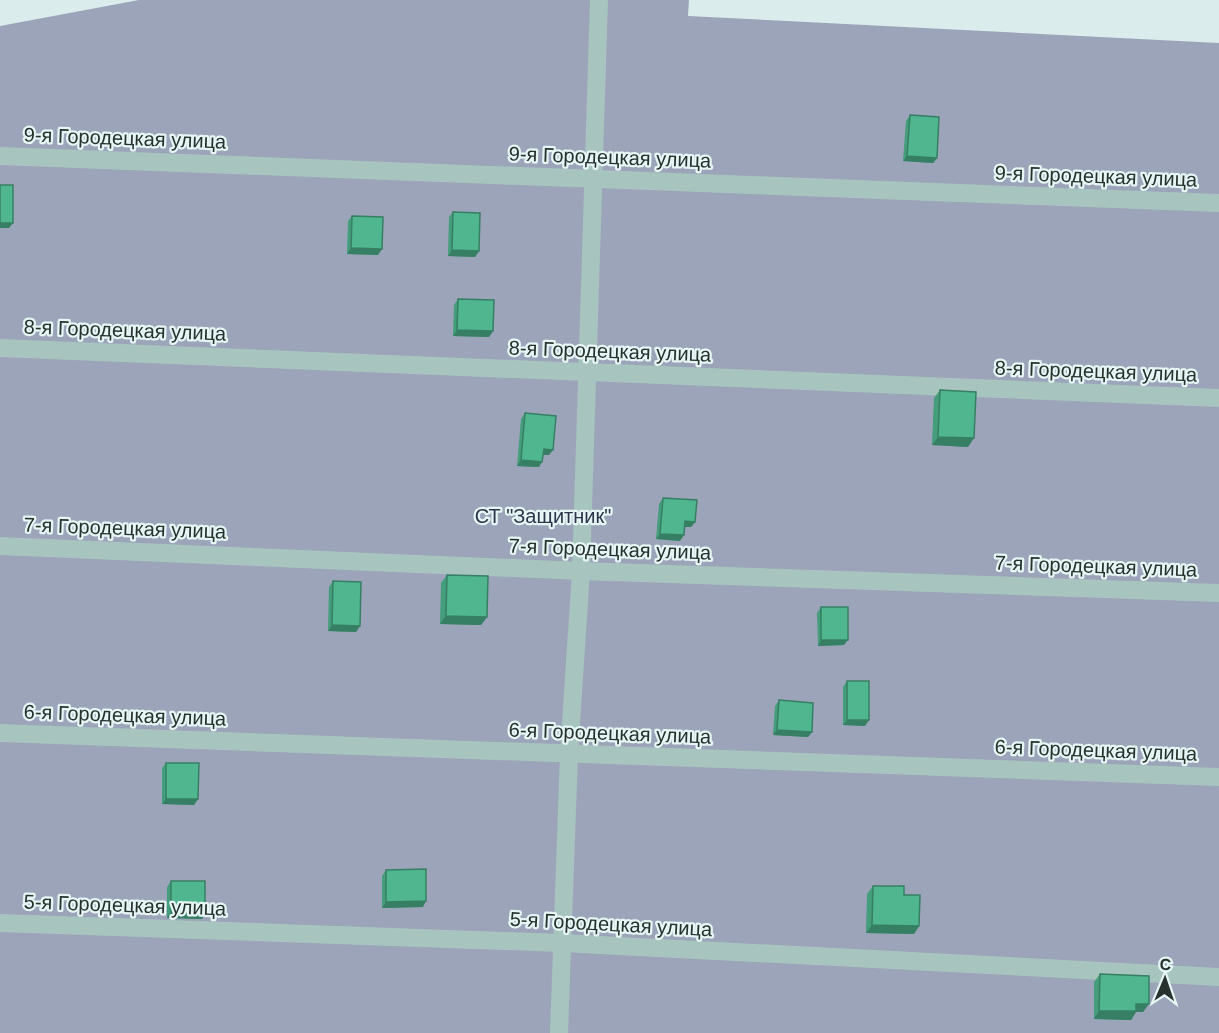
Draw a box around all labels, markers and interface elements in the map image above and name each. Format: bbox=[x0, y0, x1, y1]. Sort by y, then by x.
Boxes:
street label: 9-я Городецкая улица bbox=[23, 123, 227, 153]
street label: 9-я Городецкая улица bbox=[508, 142, 712, 172]
street label: 9-я Городецкая улица bbox=[994, 161, 1198, 191]
street label: 8-я Городецкая улица bbox=[23, 315, 227, 345]
street label: 8-я Городецкая улица bbox=[508, 336, 712, 366]
street label: 8-я Городецкая улица bbox=[994, 356, 1198, 386]
park label: СТ "Защитник" bbox=[475, 505, 611, 527]
street label: 7-я Городецкая улица bbox=[23, 513, 227, 543]
street label: 7-я Городецкая улица bbox=[508, 534, 712, 564]
street label: 7-я Городецкая улица bbox=[994, 551, 1198, 581]
street label: 6-я Городецкая улица bbox=[23, 700, 227, 730]
street label: 6-я Городецкая улица bbox=[508, 718, 712, 748]
street label: 6-я Городецкая улица bbox=[994, 735, 1198, 765]
street label: 5-я Городецкая улица bbox=[23, 890, 227, 920]
street label: 5-я Городецкая улица bbox=[509, 908, 714, 940]
north arrow bbox=[1135, 949, 1195, 1009]
text: С bbox=[1159, 956, 1172, 973]

